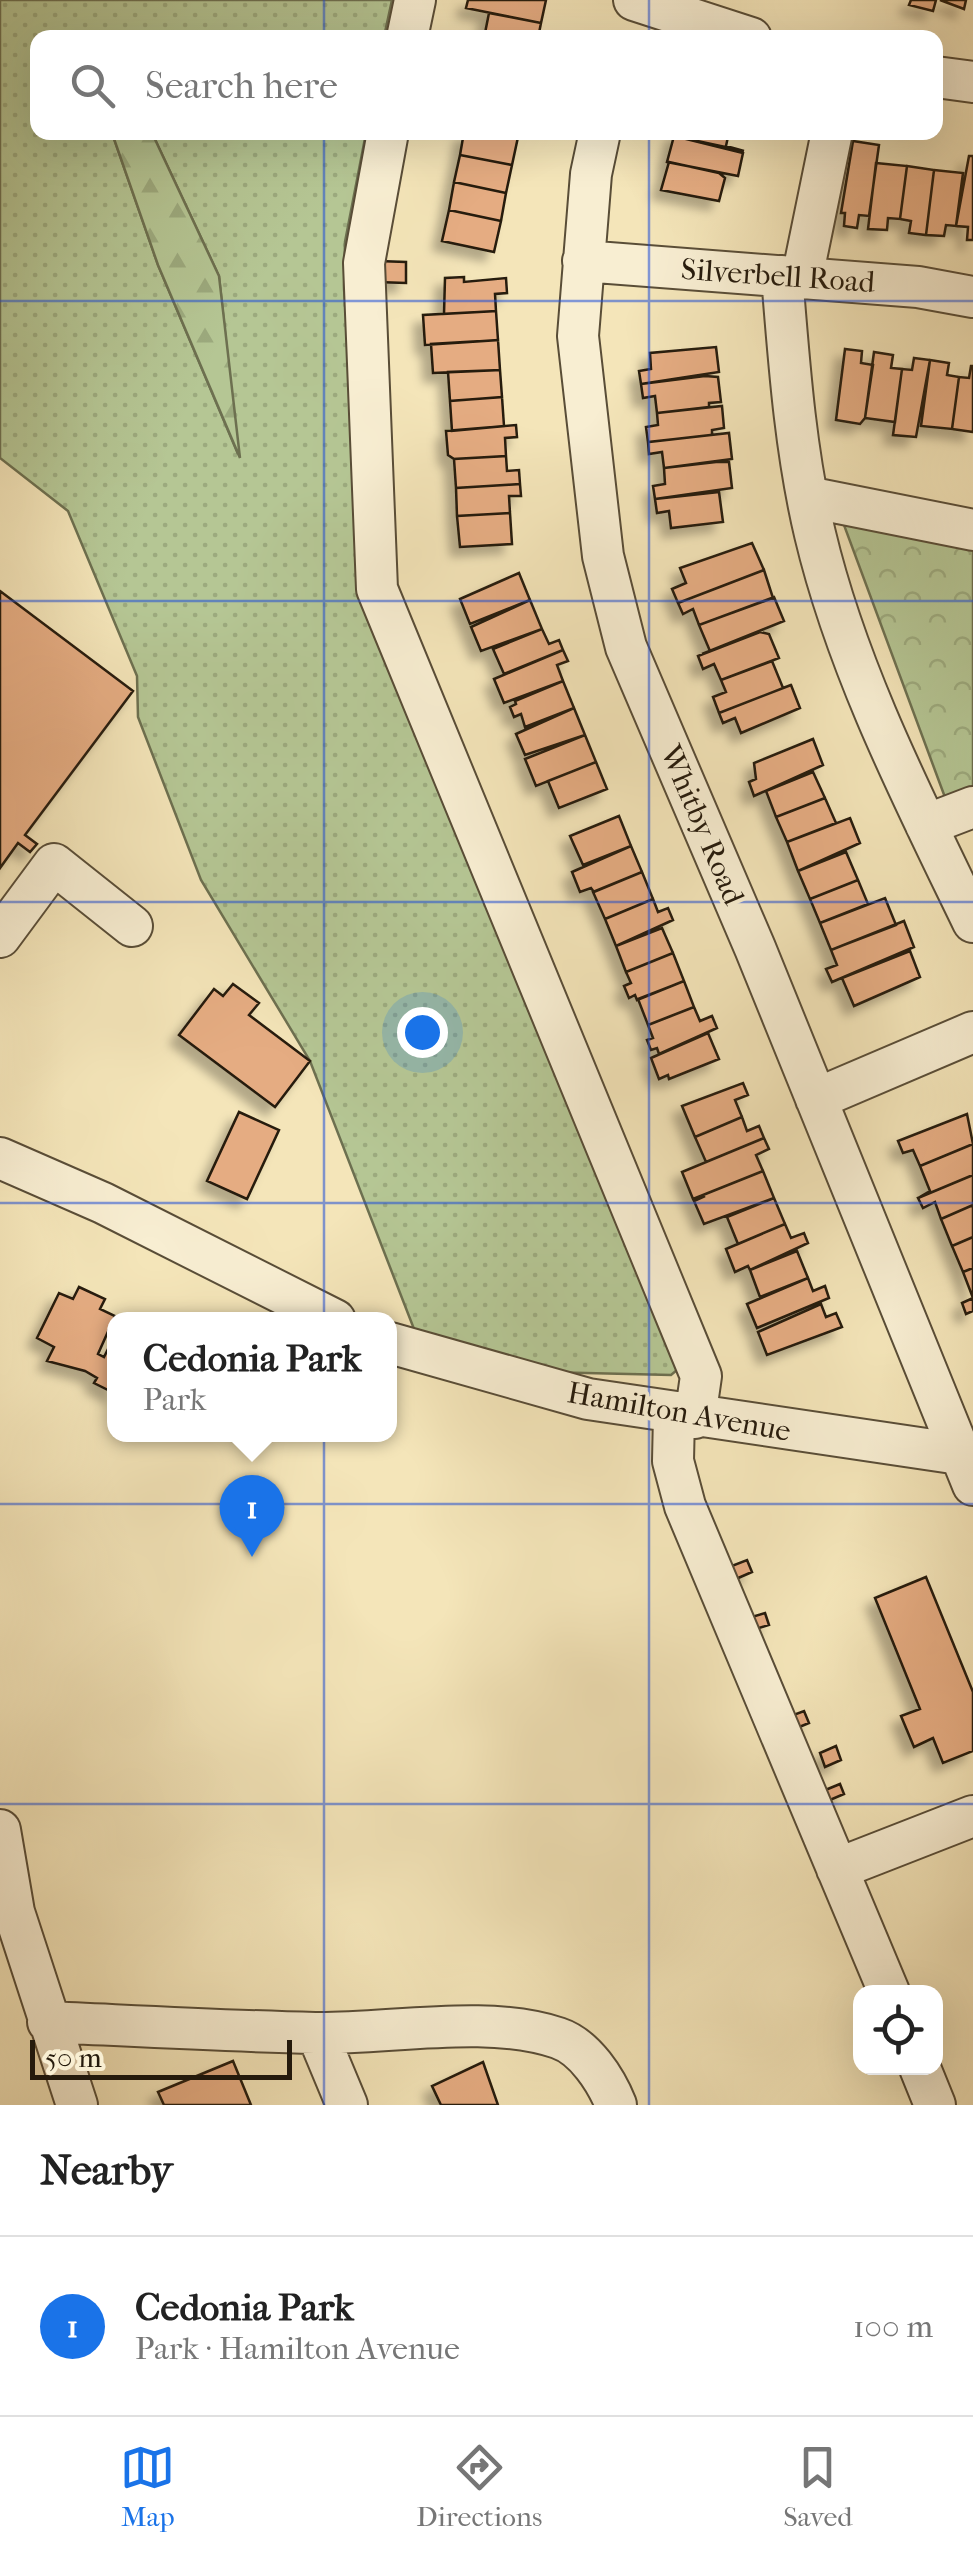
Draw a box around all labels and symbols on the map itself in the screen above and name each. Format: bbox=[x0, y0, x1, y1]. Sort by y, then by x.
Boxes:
street label: Silverbell Road bbox=[680, 252, 877, 300]
street label: Whitby Road bbox=[652, 739, 752, 911]
your location bbox=[397, 1007, 448, 1058]
street label: Hamilton Avenue bbox=[565, 1375, 793, 1449]
pin: 1 bbox=[220, 1474, 284, 1557]
scale bar bbox=[30, 2035, 292, 2080]

